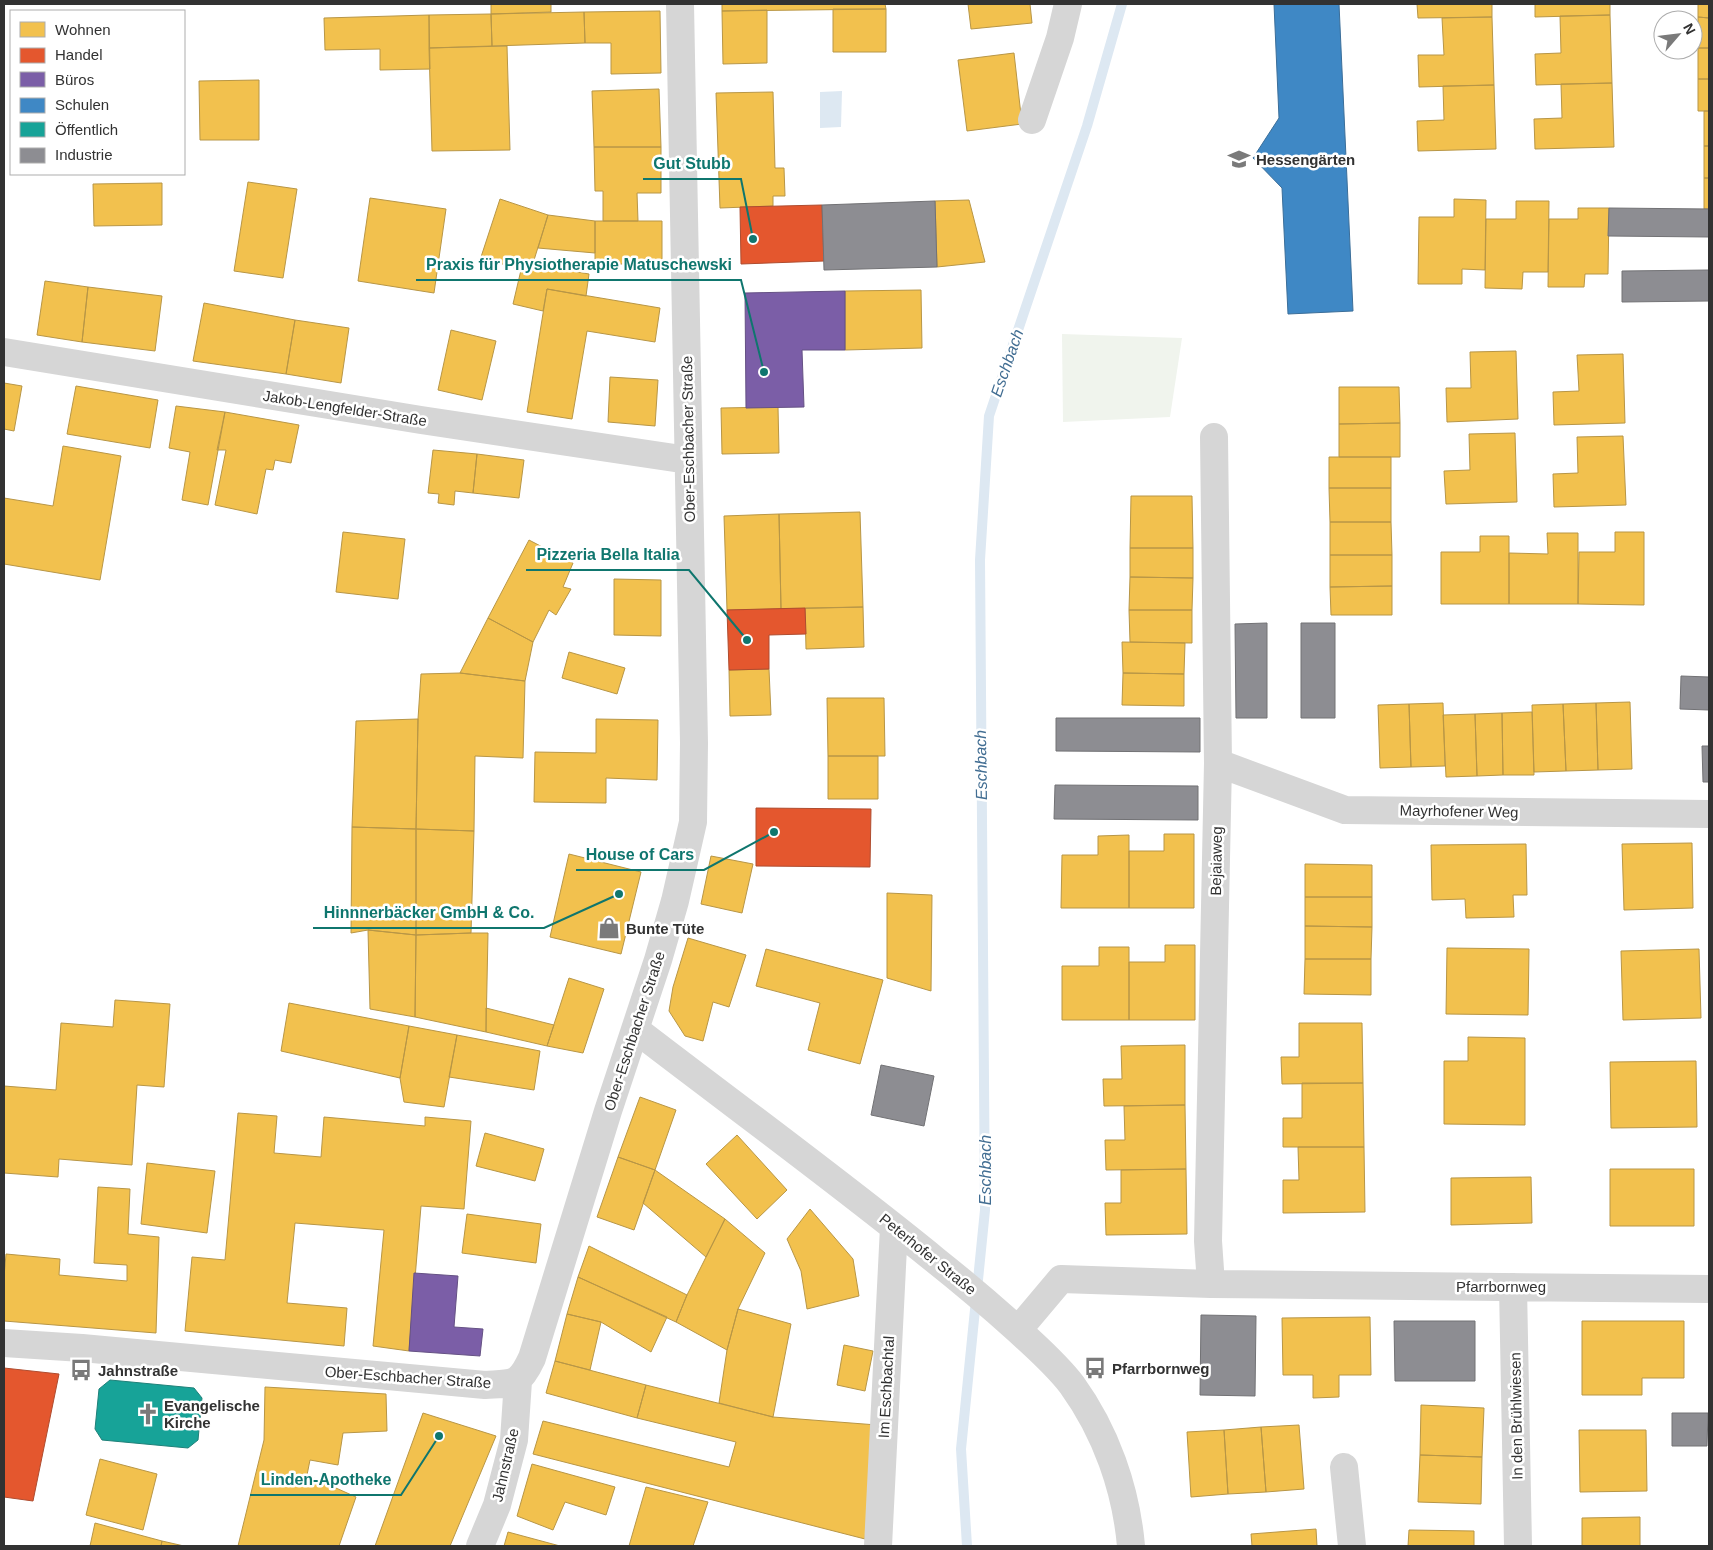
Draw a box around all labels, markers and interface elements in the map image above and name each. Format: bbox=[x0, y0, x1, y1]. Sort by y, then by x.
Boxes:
legend bbox=[10, 10, 185, 175]
north arrow bbox=[1653, 10, 1703, 60]
text: Wohnen bbox=[55, 21, 111, 38]
text: N bbox=[1680, 21, 1699, 37]
text: Handel bbox=[55, 46, 103, 63]
text: Büros bbox=[55, 71, 94, 88]
text: Schulen bbox=[55, 96, 109, 113]
text: Öffentlich bbox=[55, 121, 118, 138]
text: Industrie bbox=[55, 146, 113, 163]
school or university icon: Hessengärten bbox=[1226, 146, 1252, 172]
callout: Gut Stubb bbox=[643, 148, 741, 179]
place label: Hessengärten bbox=[1256, 151, 1355, 168]
text: Gut Stubb bbox=[653, 155, 731, 172]
callout: Praxis für Physiotherapie Matuschewski bbox=[416, 249, 741, 280]
text: Praxis für Physiotherapie Matuschewski bbox=[426, 256, 732, 273]
water label: Eschbach bbox=[988, 327, 1027, 399]
street label: Ober-Eschbacher Straße bbox=[678, 355, 698, 523]
street label: Jakob-Lengfelder-Straße bbox=[262, 387, 428, 429]
callout: Pizzeria Bella Italia bbox=[526, 539, 689, 570]
text: Pizzeria Bella Italia bbox=[536, 546, 680, 563]
water label: Eschbach bbox=[972, 730, 990, 800]
street label: Mayrhofener Weg bbox=[1399, 801, 1519, 821]
street label: Bejaiaweg bbox=[1207, 826, 1225, 896]
callout: House of Cars bbox=[576, 839, 704, 870]
text: House of Cars bbox=[586, 846, 694, 863]
callout: Hinnnerbäcker GmbH & Co. bbox=[313, 897, 544, 928]
text: Hinnnerbäcker GmbH & Co. bbox=[324, 904, 534, 921]
shop icon: Bunte Tüte bbox=[596, 915, 622, 941]
place label: Bunte Tüte bbox=[626, 920, 704, 937]
street label: Ober-Eschbacher Straße bbox=[600, 949, 668, 1113]
water label: Eschbach bbox=[977, 1135, 994, 1205]
street label: Peterhofer Straße bbox=[876, 1210, 980, 1298]
street label: Pfarrbornweg bbox=[1456, 1278, 1546, 1295]
street label: Im Eschbachtal bbox=[875, 1335, 897, 1439]
street label: In den Brühlwiesen bbox=[1506, 1352, 1526, 1480]
bus stop icon: Pfarrbornweg bbox=[1082, 1355, 1108, 1381]
bus stop icon: Jahnstraße bbox=[68, 1357, 94, 1383]
place label: Pfarrbornweg bbox=[1112, 1360, 1210, 1377]
place label: Jahnstraße bbox=[98, 1362, 178, 1379]
street label: Ober-Eschbacher Straße bbox=[324, 1363, 492, 1391]
place label: Evangelische Kirche bbox=[164, 1397, 260, 1431]
church icon: Evangelische Kirche bbox=[135, 1401, 161, 1427]
street label: Jahnstraße bbox=[488, 1427, 522, 1503]
callout: Linden-Apotheke bbox=[250, 1464, 401, 1495]
text: Linden-Apotheke bbox=[261, 1471, 391, 1488]

